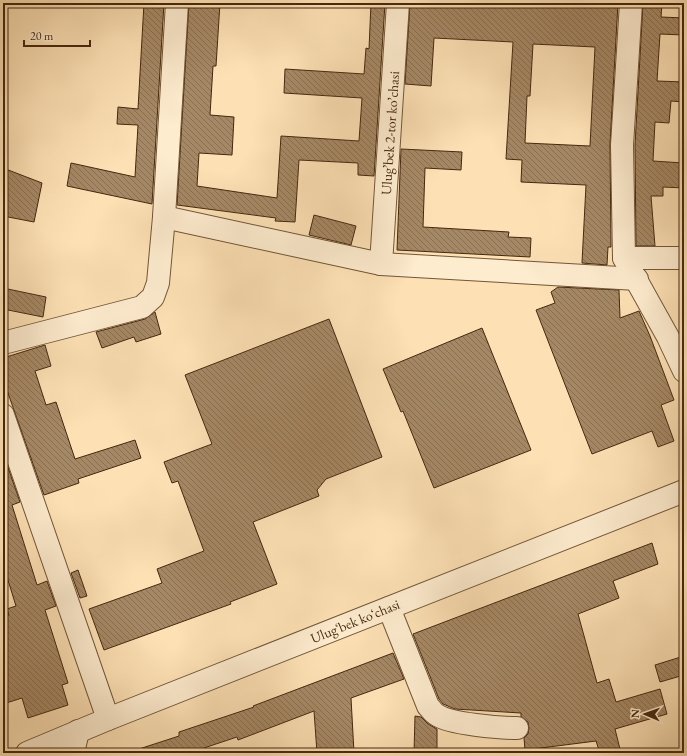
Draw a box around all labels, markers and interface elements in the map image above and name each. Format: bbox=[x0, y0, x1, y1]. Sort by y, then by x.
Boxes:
scale bar bbox=[24, 22, 90, 48]
text: 20 m bbox=[30, 28, 54, 44]
street label: Ulugʼbek 2-tor koʼchasi bbox=[377, 70, 403, 196]
street label: Ulugʻbek koʻchasi bbox=[308, 595, 403, 647]
north arrow bbox=[625, 694, 665, 734]
text: N bbox=[628, 709, 642, 718]

